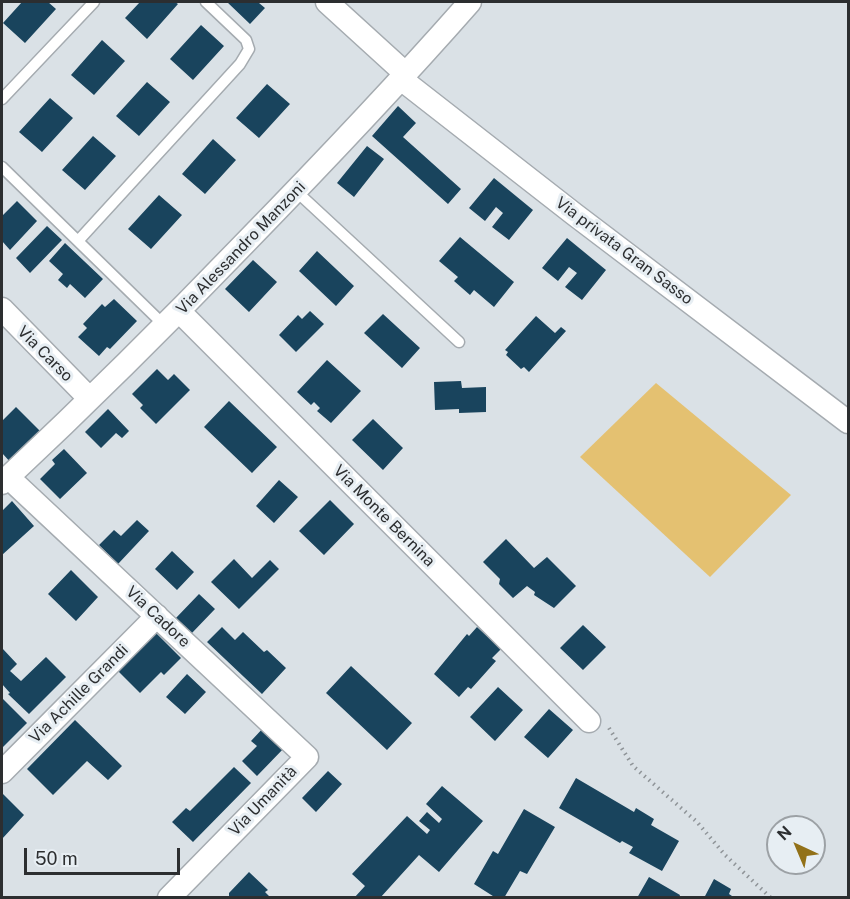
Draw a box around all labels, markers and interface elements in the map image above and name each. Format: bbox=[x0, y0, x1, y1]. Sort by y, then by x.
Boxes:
street label: Via Alessandro Manzoni bbox=[173, 178, 309, 318]
street label: Via privata Gran Sasso bbox=[552, 193, 696, 309]
street label: Via Carso bbox=[13, 322, 77, 386]
street label: Via Monte Bernina bbox=[329, 461, 439, 571]
street label: Via Cadore bbox=[122, 582, 194, 652]
street label: Via Achille Grandi bbox=[26, 641, 132, 747]
street label: Via Umanità bbox=[225, 762, 301, 840]
north arrow bbox=[766, 815, 826, 875]
text: N bbox=[773, 822, 796, 844]
scale bar bbox=[27, 836, 183, 874]
text: 50 m bbox=[35, 848, 78, 869]

